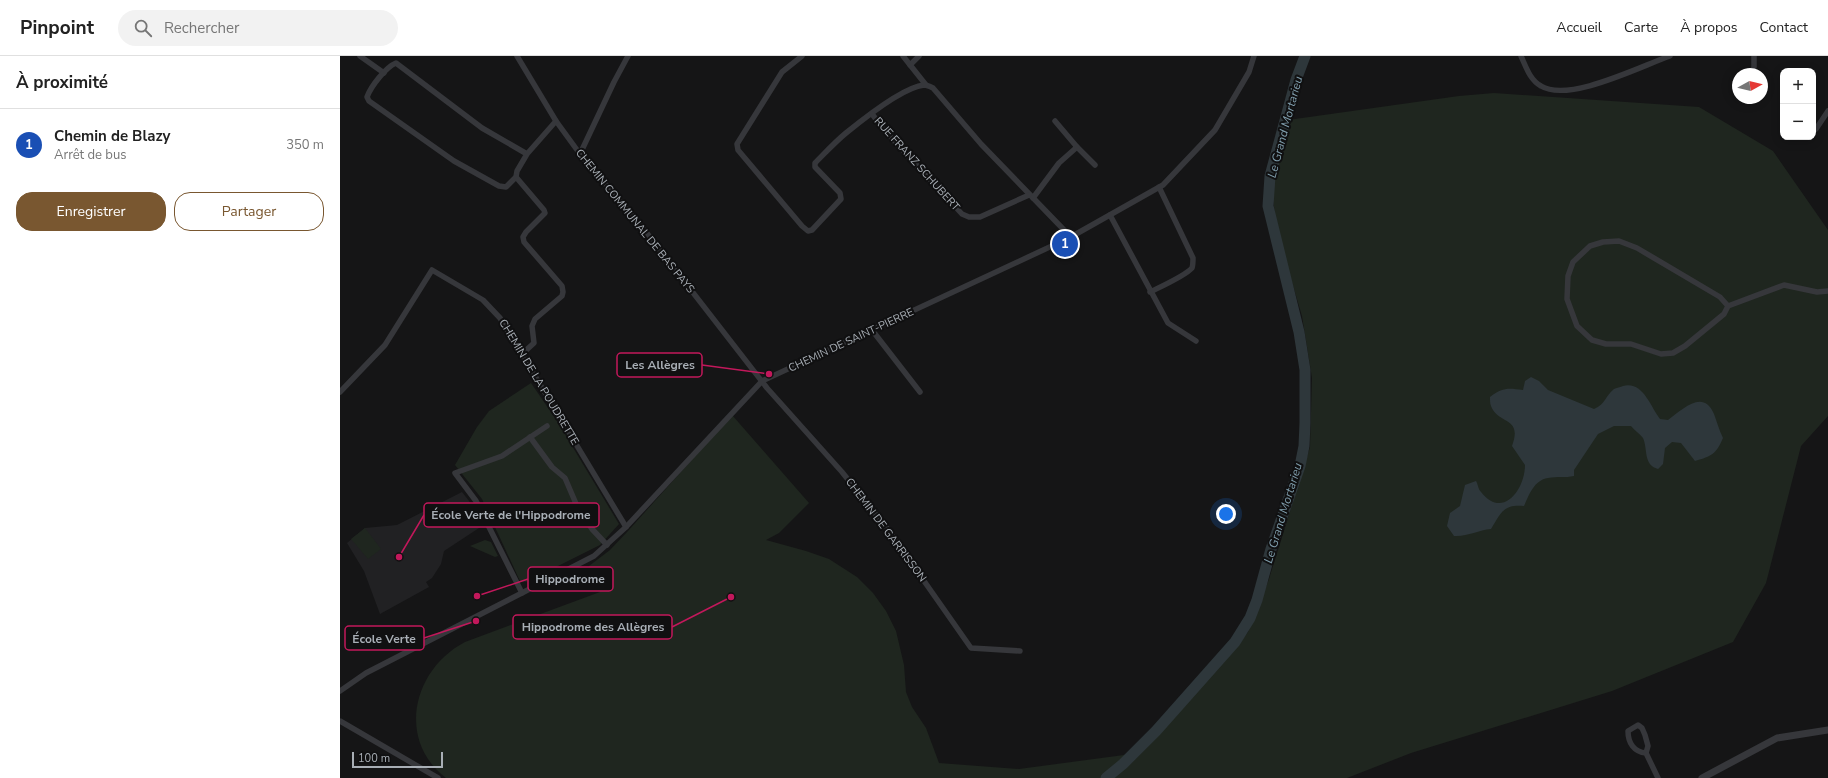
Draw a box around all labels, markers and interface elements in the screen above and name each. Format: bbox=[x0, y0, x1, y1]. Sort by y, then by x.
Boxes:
search box bbox=[118, 10, 398, 46]
text: Pinpoint bbox=[20, 15, 94, 41]
icon: search bbox=[132, 17, 154, 39]
text: Rechercher bbox=[164, 18, 239, 38]
text: Accueil bbox=[1556, 18, 1602, 37]
text: Carte bbox=[1624, 18, 1658, 37]
text: À propos bbox=[1680, 18, 1738, 37]
text: Contact bbox=[1760, 18, 1808, 37]
north arrow bbox=[1732, 68, 1768, 104]
map controls bbox=[1780, 68, 1816, 140]
button: + bbox=[1780, 68, 1816, 104]
text: À proximité bbox=[16, 71, 108, 94]
water label: Le Grand Mortarieu bbox=[1264, 74, 1306, 180]
button: − bbox=[1780, 104, 1816, 140]
street label: RUE FRANZ SCHUBERT bbox=[871, 114, 963, 214]
text: Chemin de Blazy bbox=[54, 126, 170, 146]
text: 1 bbox=[25, 136, 33, 154]
text: 350 m bbox=[286, 136, 324, 154]
text: Arrêt de bus bbox=[54, 146, 126, 164]
street label: CHEMIN COMMUNAL DE BAS PAYS bbox=[572, 146, 698, 296]
button: Enregistrer bbox=[16, 192, 166, 231]
button: Partager bbox=[174, 192, 324, 231]
pin: 1 bbox=[1052, 229, 1078, 259]
street label: CHEMIN DE SAINT-PIERRE bbox=[786, 304, 916, 376]
street label: CHEMIN DE LA POUDRETTE bbox=[495, 316, 583, 448]
callout: Les Allègres bbox=[617, 353, 702, 377]
text: Les Allègres bbox=[625, 357, 695, 373]
water label: Le Grand Mortarieu bbox=[1260, 460, 1306, 565]
street label: CHEMIN DE GARRISSON bbox=[842, 475, 930, 585]
callout: École Verte de l'Hippodrome bbox=[424, 503, 599, 527]
your location bbox=[1216, 504, 1236, 524]
text: École Verte de l'Hippodrome bbox=[431, 507, 591, 523]
callout: Hippodrome bbox=[528, 567, 613, 591]
text: Hippodrome bbox=[535, 571, 605, 587]
callout: Hippodrome des Allègres bbox=[513, 615, 672, 639]
text: Hippodrome des Allègres bbox=[522, 619, 664, 635]
callout: École Verte bbox=[345, 626, 424, 650]
text: École Verte bbox=[352, 631, 416, 647]
scale bar bbox=[352, 750, 443, 769]
text: 100 m bbox=[358, 751, 390, 766]

